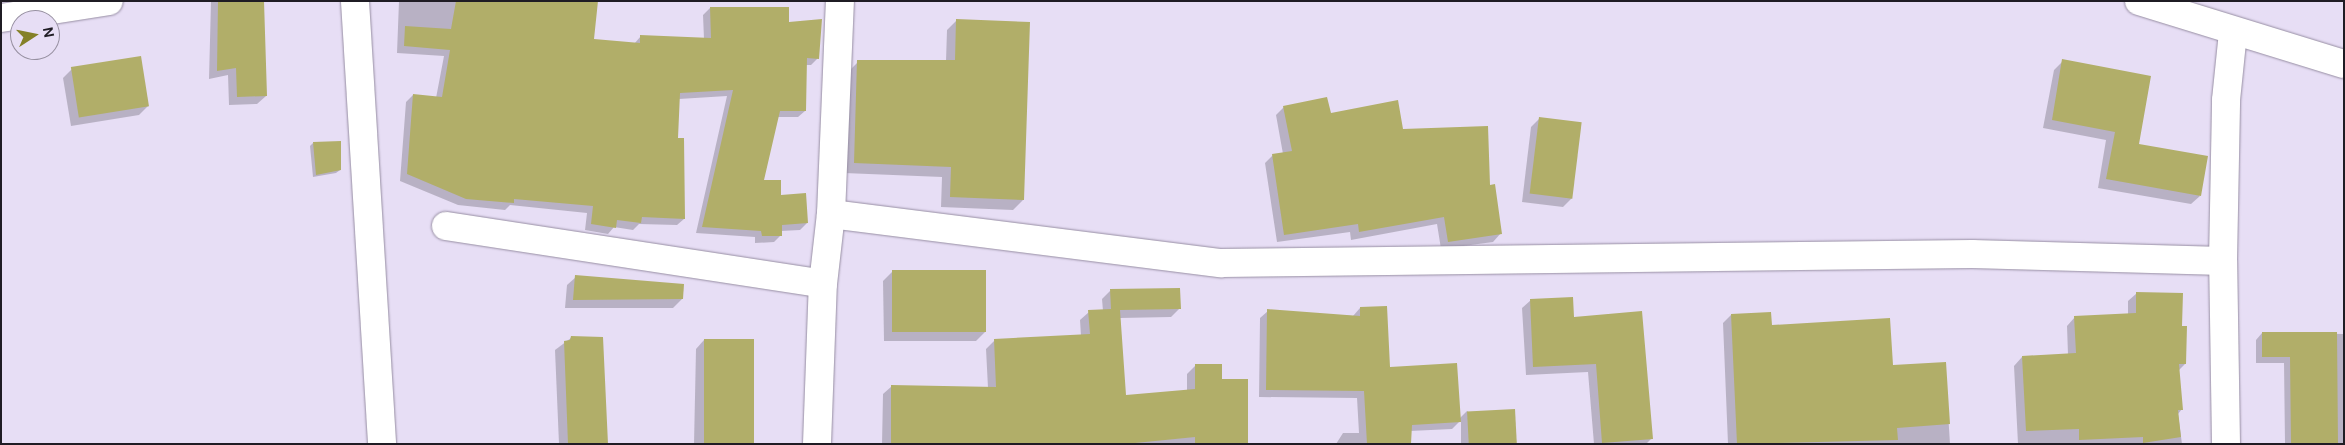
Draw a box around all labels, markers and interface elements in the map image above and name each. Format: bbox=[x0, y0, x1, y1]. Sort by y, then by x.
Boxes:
north arrow bbox=[10, 10, 60, 60]
text: N bbox=[39, 26, 59, 39]

